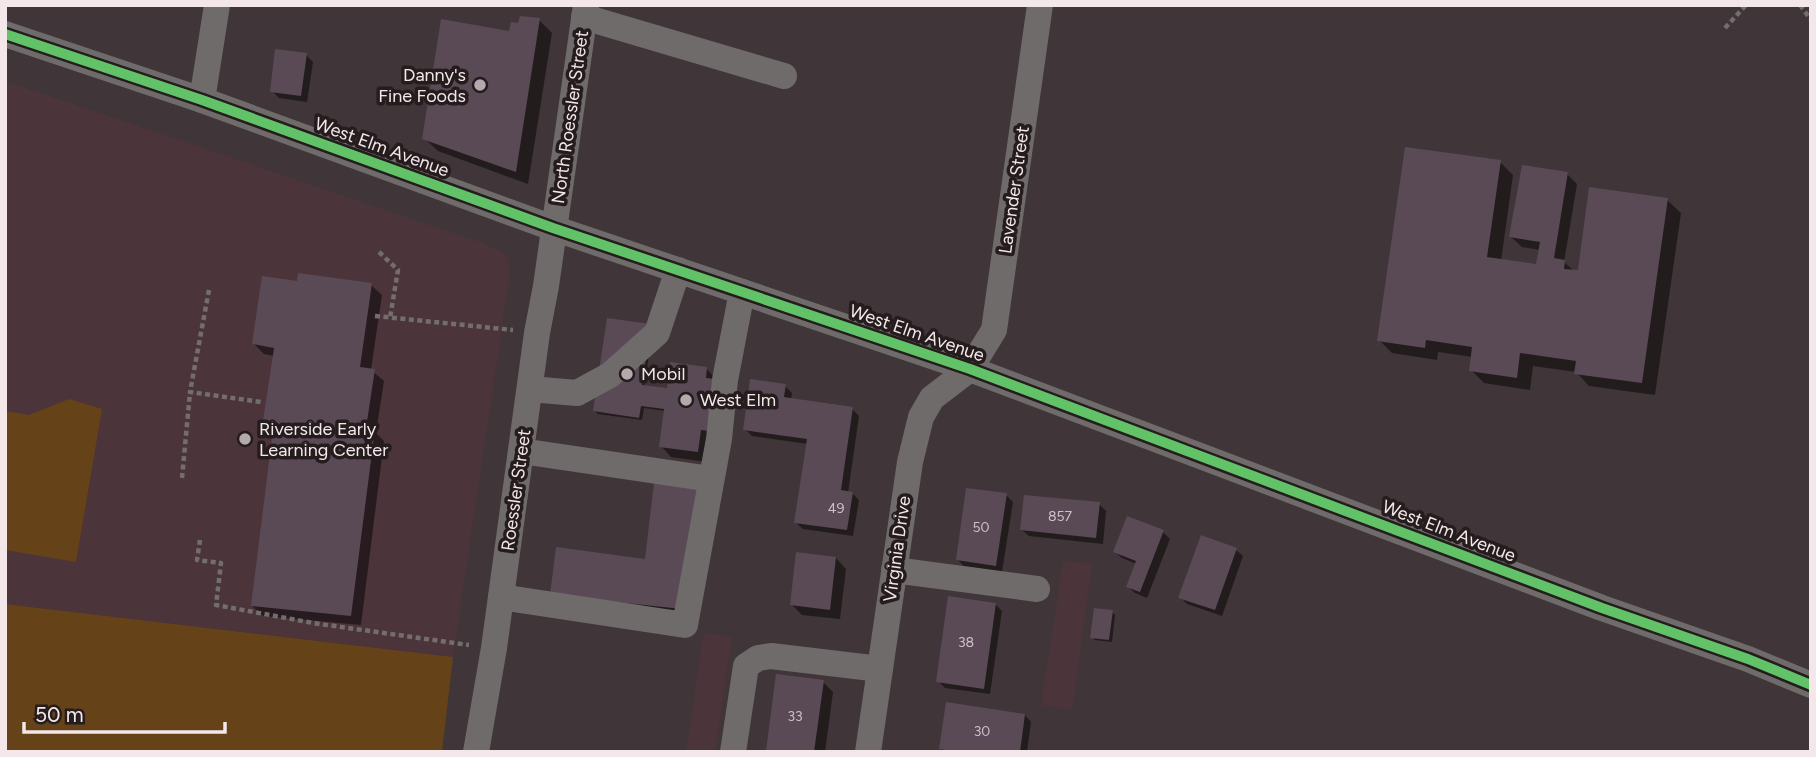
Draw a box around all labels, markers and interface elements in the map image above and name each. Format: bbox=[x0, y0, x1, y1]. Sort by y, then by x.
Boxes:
street label: North Roessler Street bbox=[547, 29, 593, 205]
place label: Danny's Fine Foods bbox=[378, 64, 466, 107]
marker: Danny's Fine Foods bbox=[472, 77, 488, 93]
street label: West Elm Avenue bbox=[312, 113, 452, 182]
street label: Lavender Street bbox=[994, 125, 1034, 255]
street label: West Elm Avenue bbox=[847, 300, 988, 366]
place label: Mobil bbox=[641, 363, 685, 385]
marker: Mobil bbox=[619, 366, 635, 382]
place label: West Elm bbox=[700, 389, 776, 411]
marker: West Elm bbox=[678, 392, 694, 408]
place label: Riverside Early Learning Center bbox=[259, 418, 388, 461]
street label: Roessler Street bbox=[497, 427, 535, 552]
marker: Riverside Early Learning Center bbox=[237, 431, 253, 447]
street label: Virginia Drive bbox=[879, 494, 915, 603]
street label: West Elm Avenue bbox=[1379, 495, 1519, 567]
house number: 49 bbox=[828, 500, 844, 517]
house number: 857 bbox=[1048, 508, 1073, 525]
house number: 50 bbox=[972, 519, 990, 536]
house number: 38 bbox=[958, 634, 974, 651]
scale bar bbox=[24, 690, 226, 734]
text: 50 m bbox=[35, 702, 84, 727]
house number: 33 bbox=[787, 708, 803, 725]
house number: 30 bbox=[974, 723, 990, 740]

